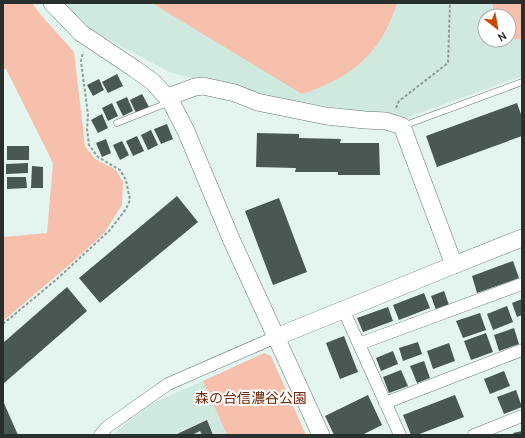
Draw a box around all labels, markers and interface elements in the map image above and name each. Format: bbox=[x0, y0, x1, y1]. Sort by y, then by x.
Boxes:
north arrow bbox=[477, 8, 517, 48]
text: N bbox=[495, 29, 509, 45]
park label: 森の台信濃谷公園 bbox=[195, 389, 307, 407]

